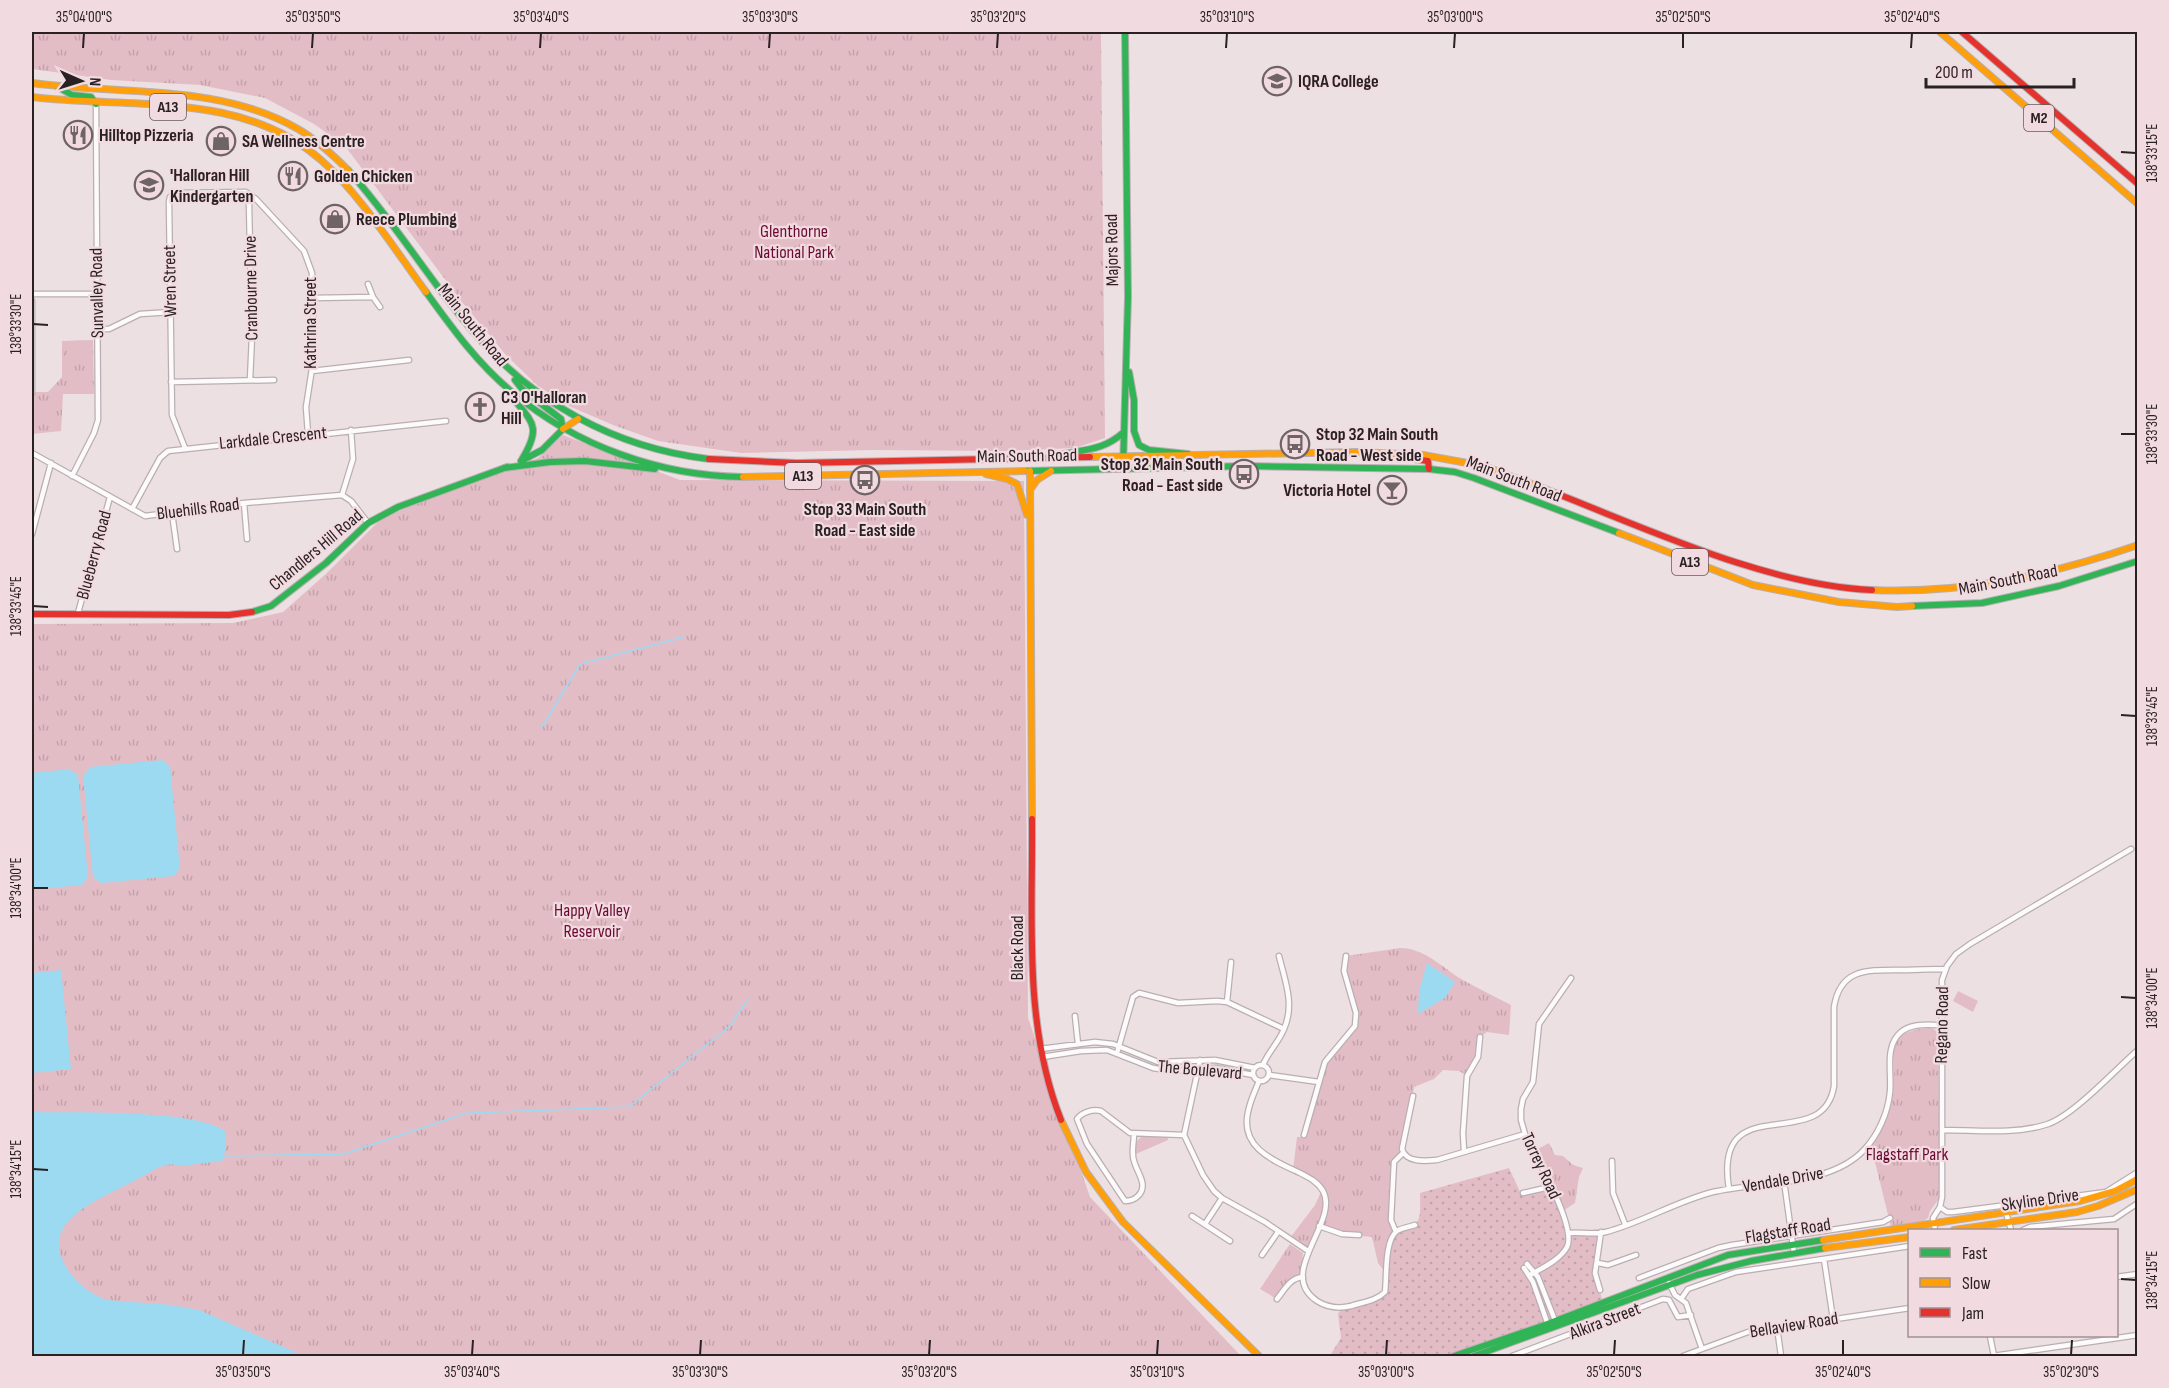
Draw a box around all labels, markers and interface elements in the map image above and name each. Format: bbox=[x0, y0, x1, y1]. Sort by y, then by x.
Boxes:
text: 35°04'00"S bbox=[56, 8, 112, 27]
text: 35°03'50"S bbox=[285, 8, 341, 27]
text: 35°03'40"S bbox=[513, 8, 569, 27]
text: 35°03'30"S bbox=[742, 8, 798, 27]
text: 35°03'20"S bbox=[970, 8, 1026, 27]
text: 35°03'10"S bbox=[1200, 8, 1254, 27]
text: 35°03'00"S bbox=[1427, 8, 1483, 27]
text: 35°02'50"S bbox=[1655, 8, 1711, 27]
text: 35°02'40"S bbox=[1884, 8, 1940, 27]
north arrow bbox=[51, 51, 111, 111]
scale bar bbox=[1926, 51, 2074, 89]
text: 200 m bbox=[1935, 62, 1973, 83]
school or university icon: IQRA College bbox=[1261, 65, 1293, 97]
place label: IQRA College bbox=[1298, 71, 1379, 92]
text: N bbox=[85, 77, 104, 86]
road number: A13 bbox=[150, 94, 186, 120]
road number: M2 bbox=[2024, 105, 2054, 131]
restaurant icon: Hilltop Pizzeria bbox=[62, 119, 94, 151]
text: 138°33'15"E bbox=[2143, 123, 2162, 183]
place label: Hilltop Pizzeria bbox=[99, 125, 194, 146]
shop icon: SA Wellness Centre bbox=[205, 125, 237, 157]
place label: SA Wellness Centre bbox=[242, 131, 365, 152]
restaurant icon: Golden Chicken bbox=[277, 160, 309, 192]
place label: 'Halloran Hill Kindergarten bbox=[170, 165, 253, 207]
place label: Golden Chicken bbox=[314, 166, 413, 187]
school or university icon: 'Halloran Hill Kindergarten bbox=[133, 169, 165, 201]
shop icon: Reece Plumbing bbox=[319, 203, 351, 235]
place label: Reece Plumbing bbox=[356, 209, 457, 230]
street label: Majors Road bbox=[1101, 214, 1123, 286]
park label: Glenthorne National Park bbox=[754, 221, 834, 263]
street label: Cranbourne Drive bbox=[240, 235, 262, 341]
street label: Wren Street bbox=[159, 244, 181, 317]
street label: Sunvalley Road bbox=[86, 248, 108, 338]
street label: Kathrina Street bbox=[300, 276, 321, 369]
street label: Main South Road bbox=[433, 279, 513, 371]
text: 138°33'30"E bbox=[7, 294, 26, 354]
place label: C3 O'Halloran Hill bbox=[501, 387, 587, 429]
church icon: C3 O'Halloran Hill bbox=[464, 391, 496, 423]
text: 138°33'30"E bbox=[2143, 404, 2162, 464]
street label: Larkdale Crescent bbox=[218, 422, 328, 454]
place label: Stop 32 Main South Road - West side bbox=[1316, 424, 1438, 466]
bus stop icon: Stop 32 Main South Road - West side bbox=[1279, 428, 1311, 460]
street label: Main South Road bbox=[977, 445, 1077, 467]
street label: Main South Road bbox=[1463, 451, 1565, 507]
place label: Stop 32 Main South Road - East side bbox=[1101, 454, 1223, 496]
bus stop icon: Stop 32 Main South Road - East side bbox=[1228, 458, 1260, 490]
road number: A13 bbox=[785, 463, 821, 489]
bus stop icon: Stop 33 Main South Road - East side bbox=[849, 464, 881, 496]
bar icon: Victoria Hotel bbox=[1376, 474, 1408, 506]
place label: Victoria Hotel bbox=[1283, 480, 1371, 501]
street label: Bluehills Road bbox=[155, 494, 241, 524]
place label: Stop 33 Main South Road - East side bbox=[804, 499, 926, 541]
street label: Chandlers Hill Road bbox=[265, 505, 367, 595]
street label: Blueberry Road bbox=[72, 508, 116, 602]
road number: A13 bbox=[1672, 549, 1708, 575]
street label: Main South Road bbox=[1957, 560, 2059, 600]
text: 138°33'45"E bbox=[7, 576, 26, 636]
text: 138°33'45"E bbox=[2143, 686, 2162, 746]
text: 138°34'00"E bbox=[7, 857, 26, 919]
park label: Happy Valley Reservoir bbox=[554, 900, 630, 942]
street label: Black Road bbox=[1007, 915, 1028, 981]
text: 138°34'00"E bbox=[2143, 967, 2162, 1029]
street label: Regano Road bbox=[1931, 986, 1953, 1064]
street label: The Boulevard bbox=[1157, 1056, 1243, 1084]
street label: Torrey Road bbox=[1517, 1130, 1565, 1202]
text: 138°34'15"E bbox=[7, 1139, 26, 1199]
park label: Flagstaff Park bbox=[1866, 1144, 1948, 1165]
street label: Vendale Drive bbox=[1741, 1163, 1825, 1197]
street label: Skyline Drive bbox=[2000, 1184, 2080, 1216]
street label: Flagstaff Road bbox=[1744, 1214, 1832, 1248]
legend bbox=[1908, 1229, 2118, 1337]
text: Fast bbox=[1962, 1243, 1988, 1264]
text: 138°34'15"E bbox=[2143, 1250, 2162, 1310]
text: Slow bbox=[1962, 1273, 1991, 1294]
street label: Alkira Street bbox=[1566, 1298, 1644, 1344]
text: Jam bbox=[1961, 1303, 1984, 1324]
street label: Bellaview Road bbox=[1748, 1308, 1840, 1342]
text: 35°03'50"S bbox=[215, 1363, 271, 1382]
text: 35°03'40"S bbox=[444, 1363, 500, 1382]
text: 35°03'30"S bbox=[672, 1363, 728, 1382]
text: 35°03'20"S bbox=[901, 1363, 957, 1382]
text: 35°03'10"S bbox=[1130, 1363, 1184, 1382]
text: 35°03'00"S bbox=[1358, 1363, 1414, 1382]
text: 35°02'50"S bbox=[1586, 1363, 1642, 1382]
text: 35°02'40"S bbox=[1815, 1363, 1871, 1382]
text: 35°02'30"S bbox=[2043, 1363, 2099, 1382]

